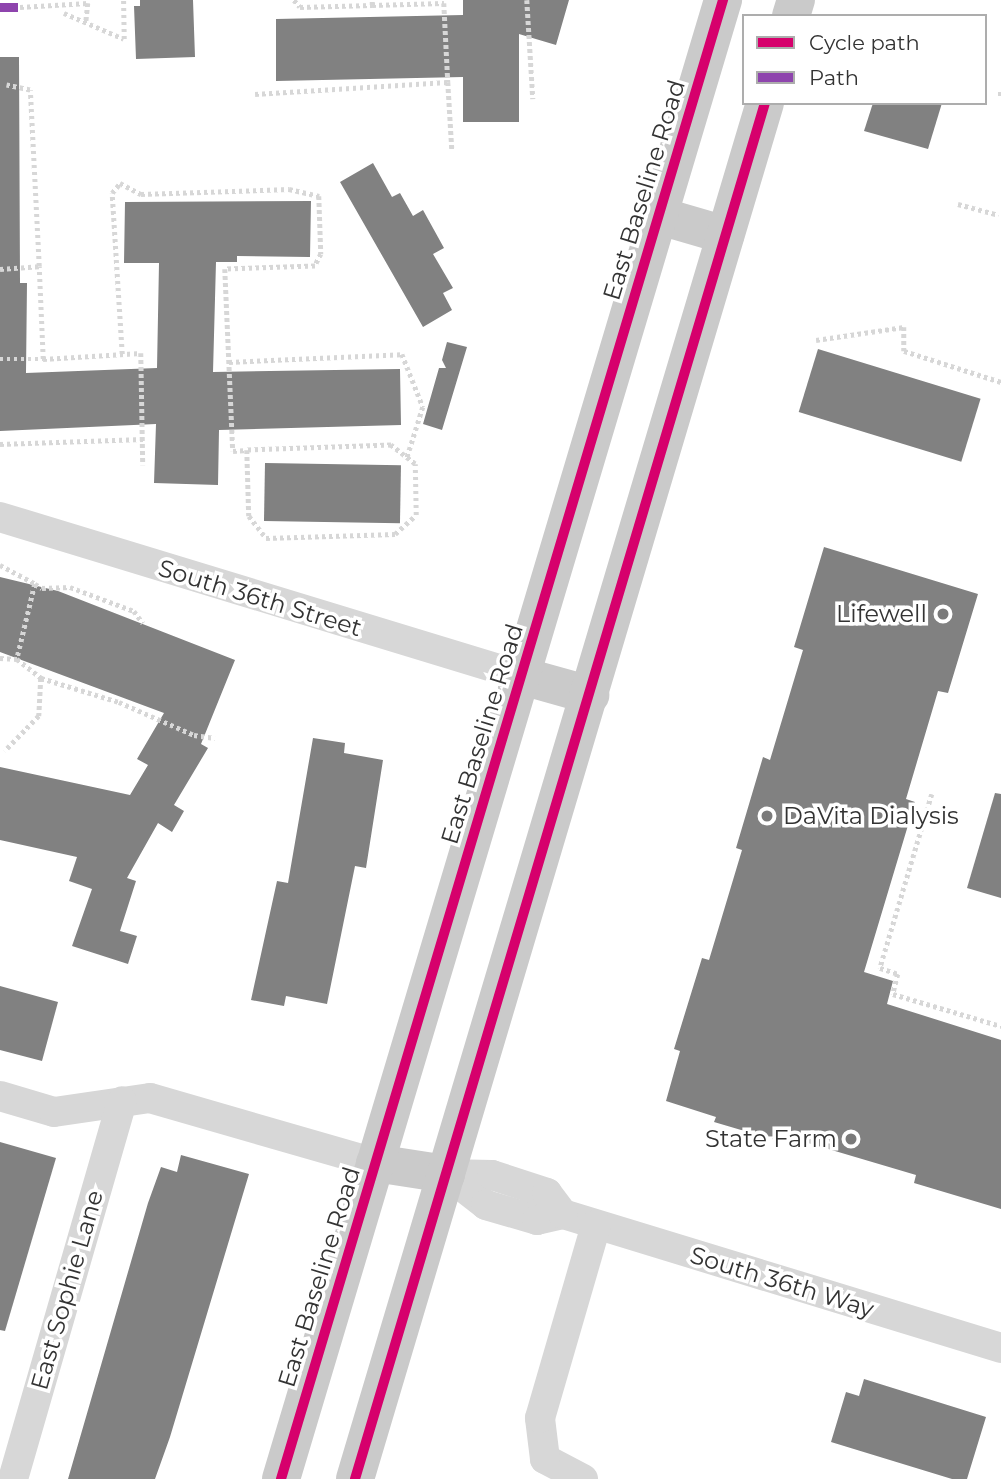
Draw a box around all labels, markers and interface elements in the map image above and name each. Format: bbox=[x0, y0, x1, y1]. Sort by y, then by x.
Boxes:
legend bbox=[742, 14, 987, 105]
text: Cycle path bbox=[809, 30, 920, 55]
text: Path bbox=[809, 65, 859, 90]
street label: East Baseline Road bbox=[597, 76, 691, 304]
street label: South 36th Street bbox=[155, 553, 365, 643]
place label: Lifewell bbox=[836, 600, 927, 628]
marker: Lifewell bbox=[933, 604, 953, 624]
street label: East Baseline Road bbox=[435, 620, 529, 848]
place label: DaVita Dialysis bbox=[783, 802, 959, 830]
marker: DaVita Dialysis bbox=[757, 806, 777, 826]
place label: State Farm bbox=[705, 1125, 837, 1153]
marker: State Farm bbox=[843, 1131, 859, 1147]
street label: East Baseline Road bbox=[272, 1163, 366, 1391]
street label: East Sophie Lane bbox=[25, 1187, 109, 1393]
street label: South 36th Way bbox=[687, 1240, 877, 1324]

